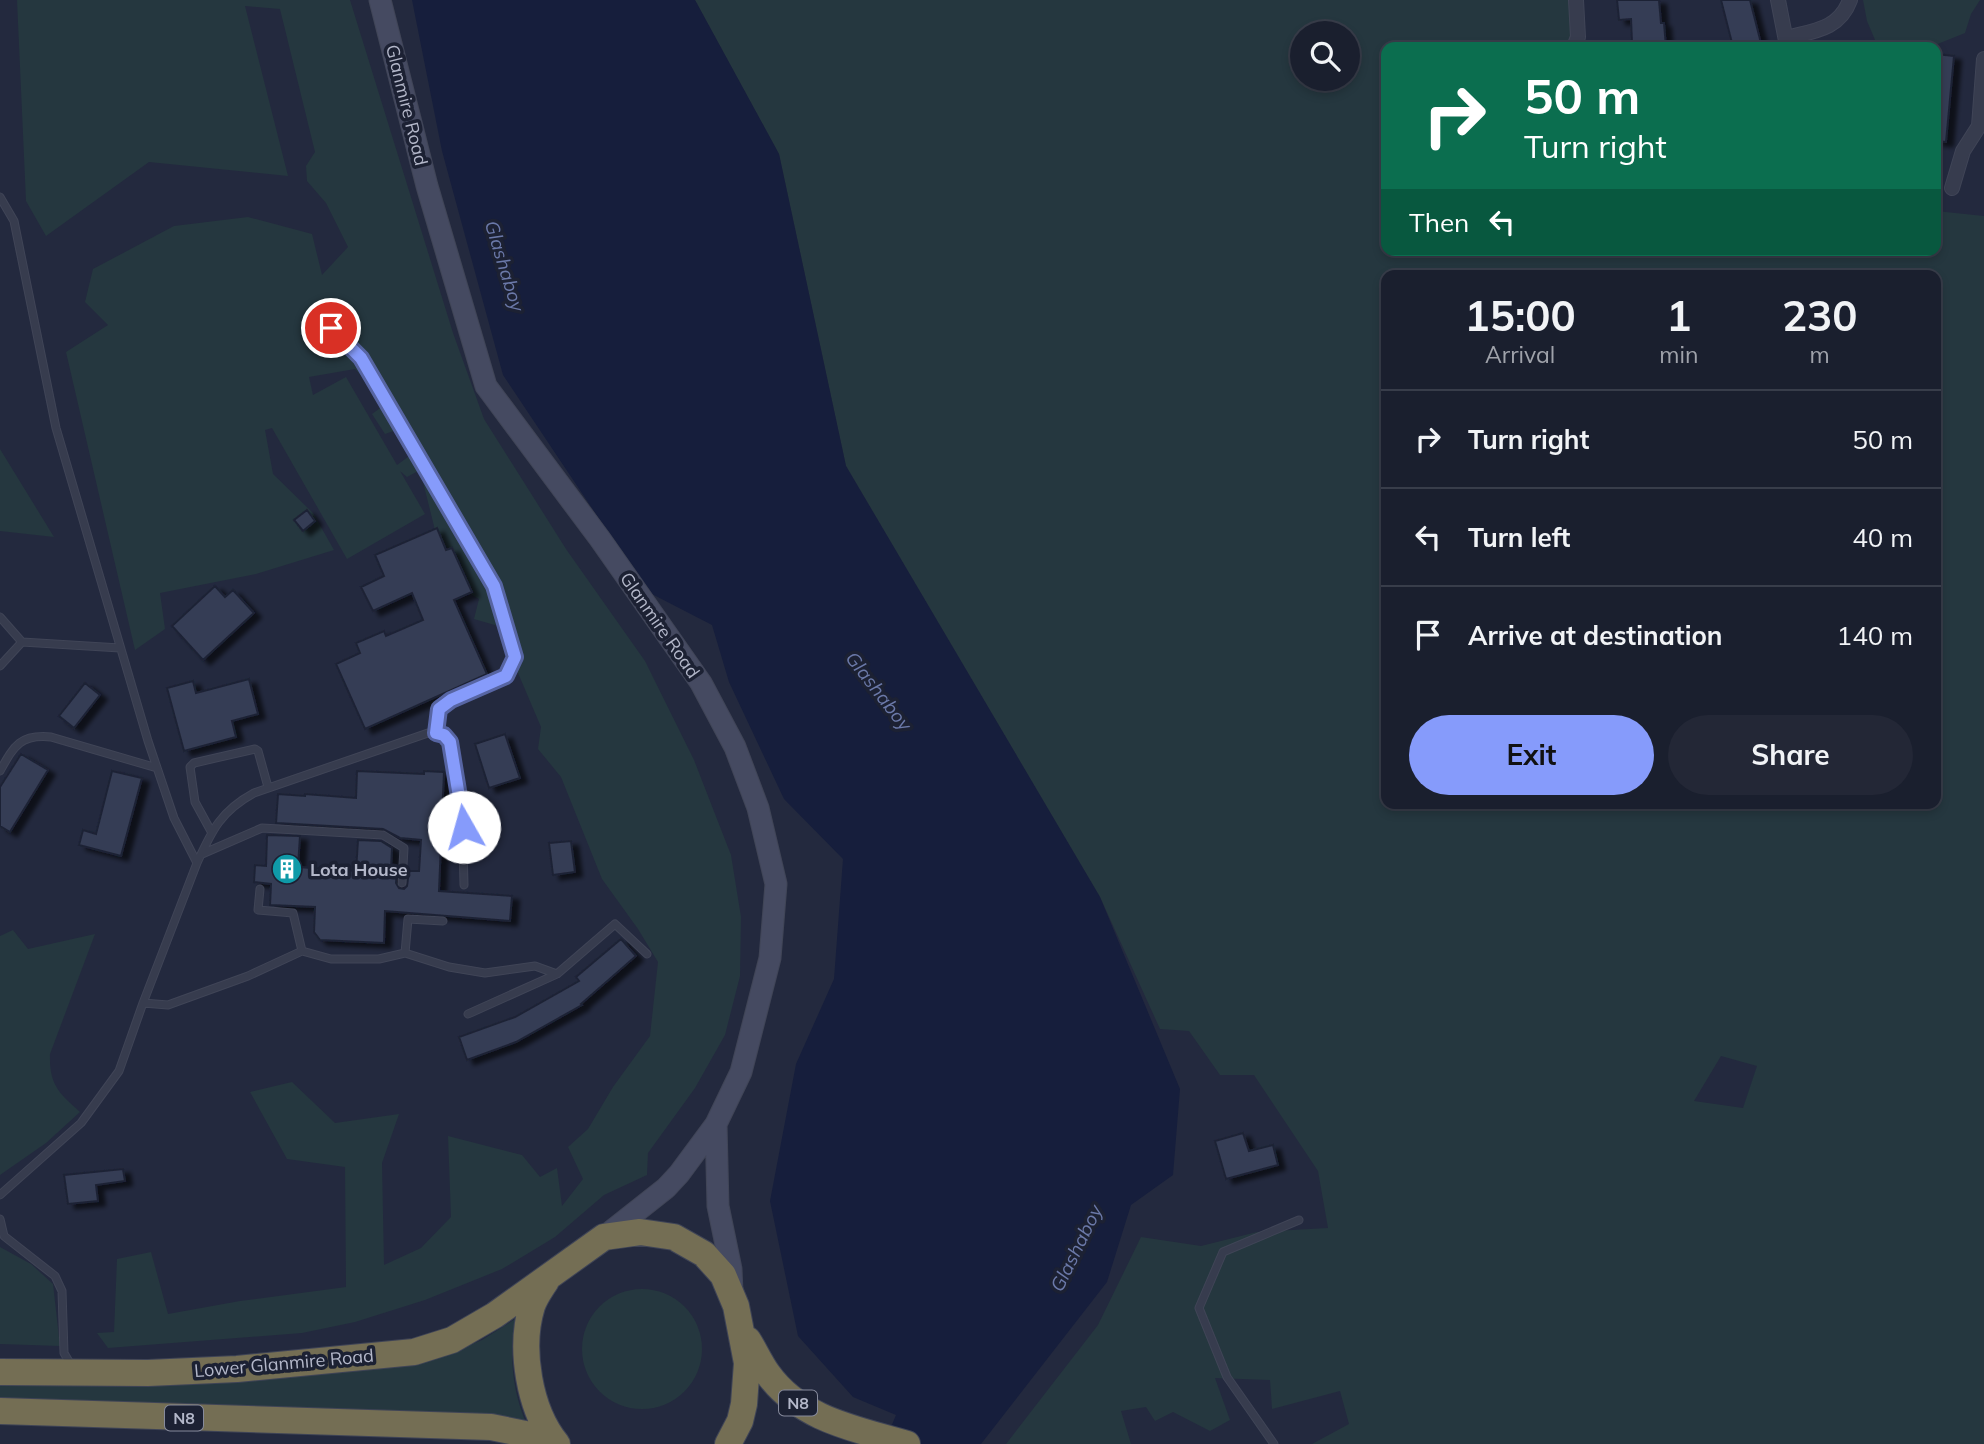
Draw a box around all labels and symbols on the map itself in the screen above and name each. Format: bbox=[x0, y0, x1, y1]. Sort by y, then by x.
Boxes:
street label: Glanmire Road bbox=[381, 42, 433, 168]
water label: Glashaboy bbox=[480, 218, 530, 315]
pin bbox=[301, 298, 361, 358]
street label: Glanmire Road bbox=[615, 568, 705, 682]
water label: Glashaboy bbox=[841, 647, 918, 736]
position arrow bbox=[427, 790, 501, 864]
building icon: Lota House bbox=[270, 852, 304, 886]
place label: Lota House bbox=[310, 858, 408, 881]
water label: Glashaboy bbox=[1045, 1200, 1108, 1295]
street label: Lower Glanmire Road bbox=[193, 1344, 375, 1382]
road number: N8 bbox=[779, 1390, 817, 1415]
road number: N8 bbox=[165, 1406, 203, 1430]

